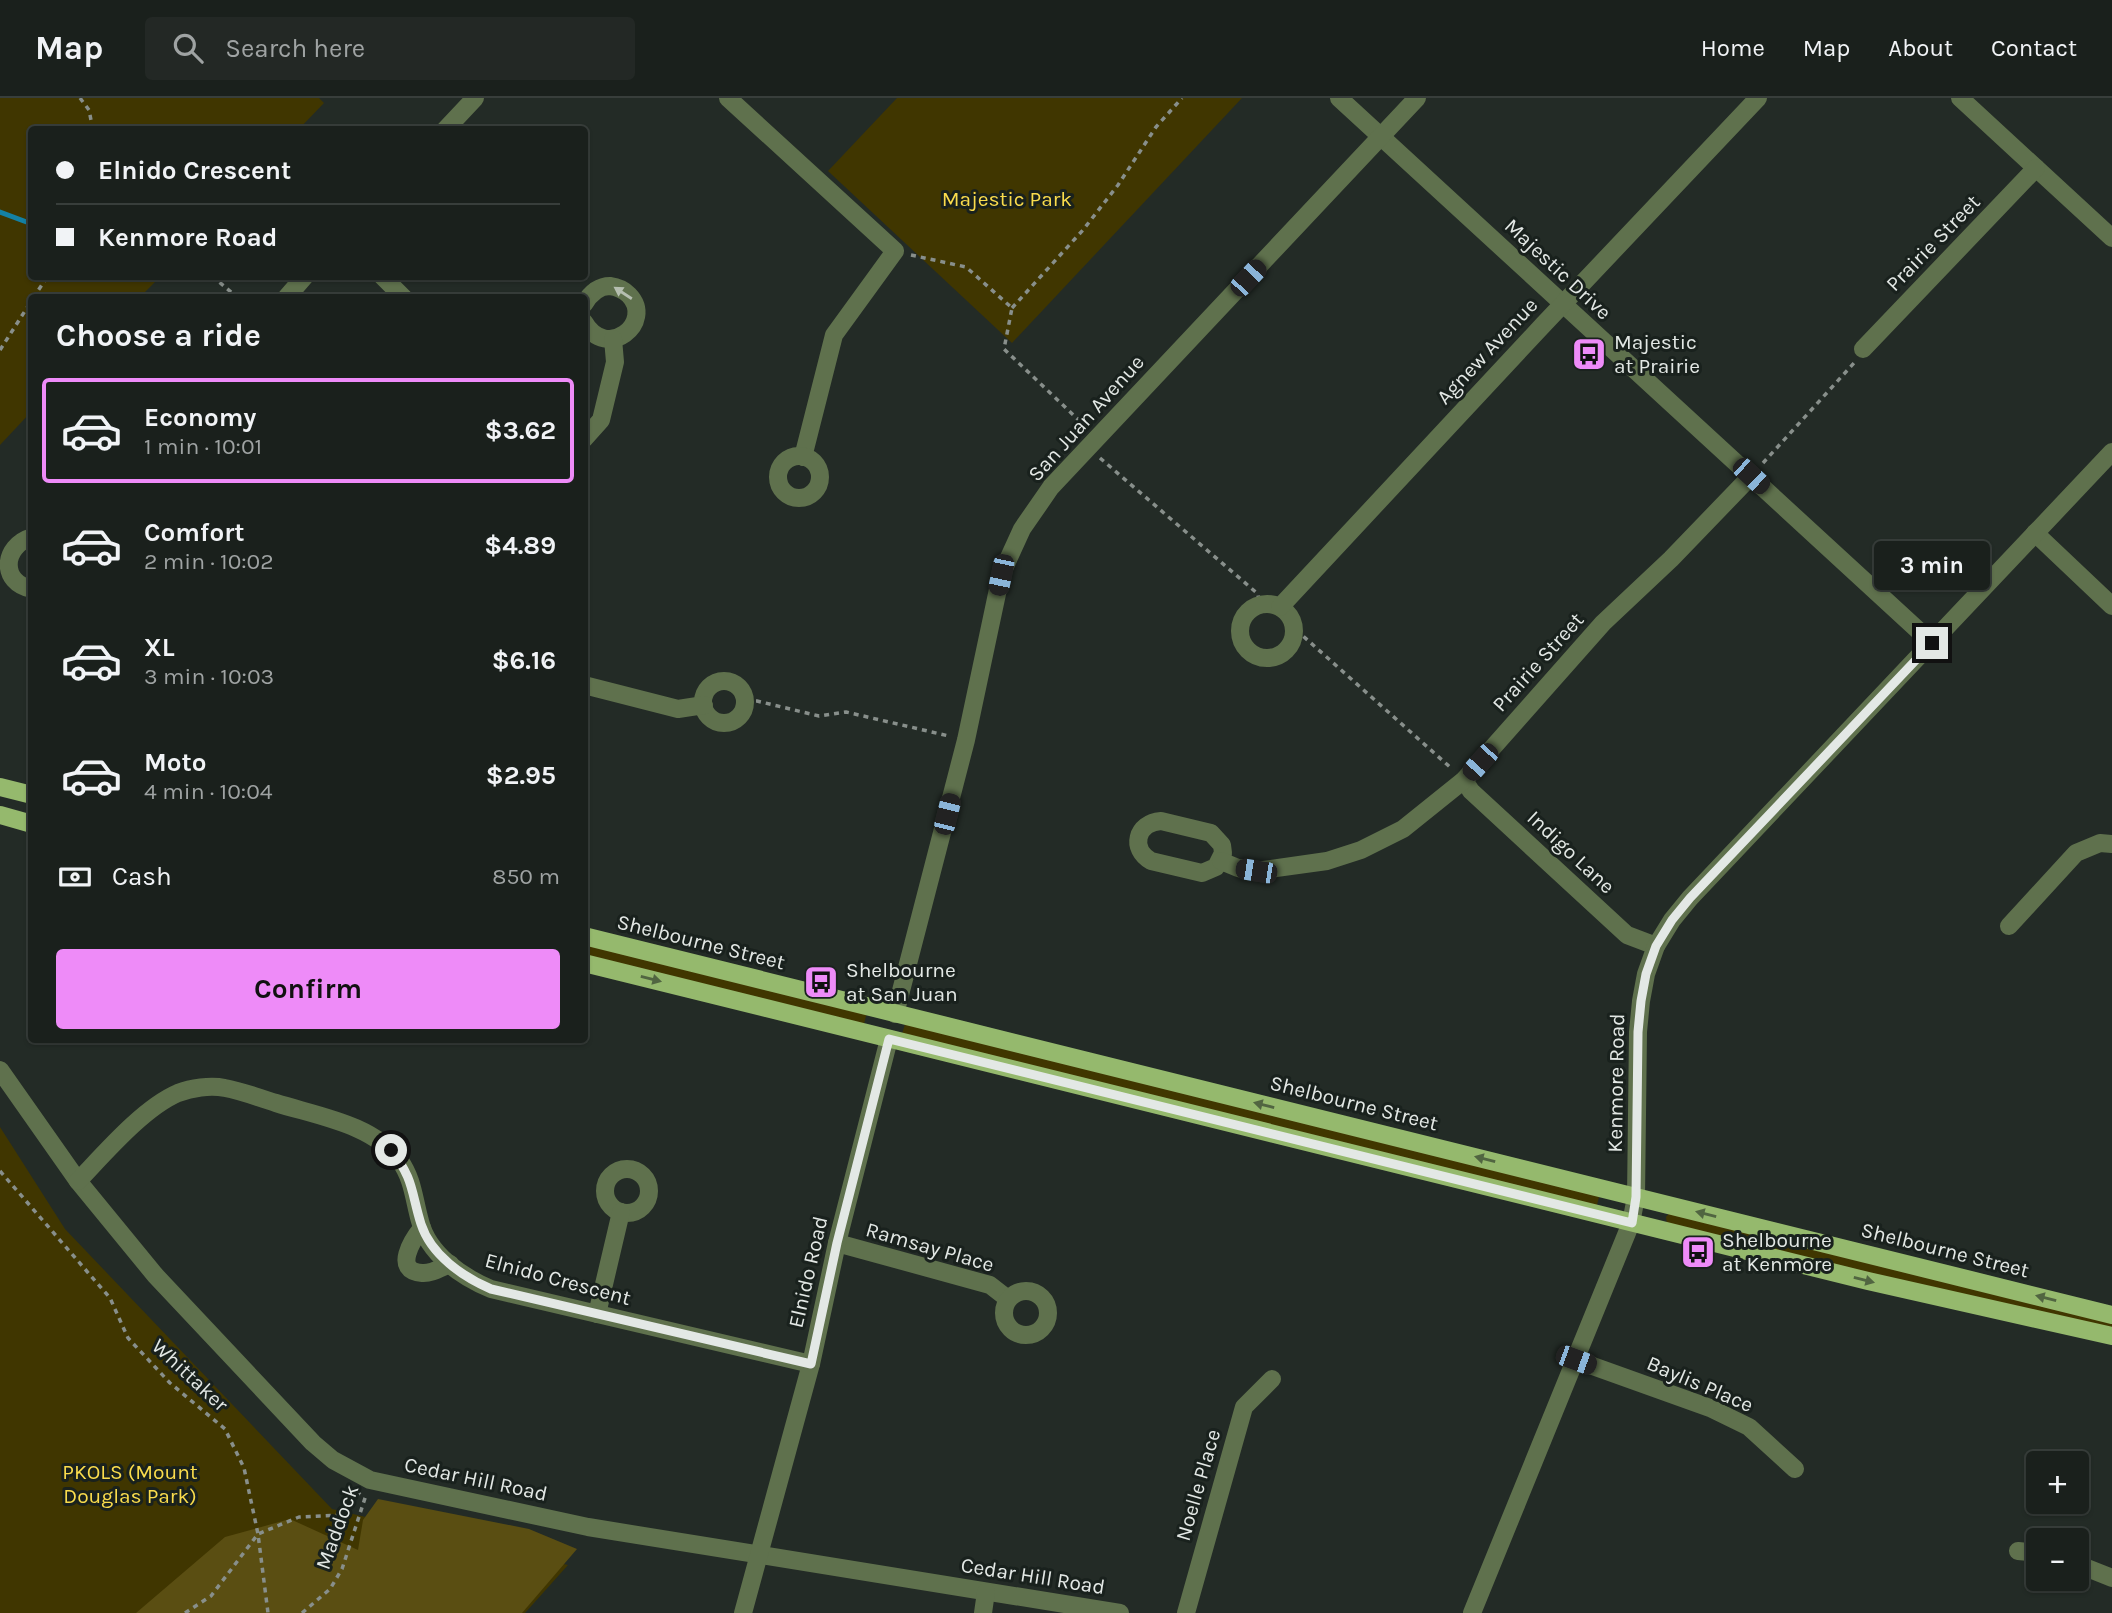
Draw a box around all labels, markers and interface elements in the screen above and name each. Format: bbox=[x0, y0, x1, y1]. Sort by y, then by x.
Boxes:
search box bbox=[145, 17, 635, 80]
text: Map bbox=[35, 29, 103, 67]
icon: search bbox=[169, 29, 207, 67]
text: Search here bbox=[225, 33, 365, 64]
text: Home bbox=[1701, 34, 1765, 62]
text: Map bbox=[1803, 34, 1850, 62]
text: About bbox=[1888, 34, 1953, 62]
text: Contact bbox=[1991, 34, 2077, 62]
text: Elnido Crescent bbox=[98, 155, 291, 186]
park label: Majestic Park bbox=[942, 187, 1072, 211]
street label: Prairie Street bbox=[1881, 190, 1985, 296]
street label: Majestic Drive bbox=[1500, 214, 1616, 324]
text: Kenmore Road bbox=[98, 222, 278, 253]
car bbox=[1226, 255, 1271, 301]
one-way arrow bbox=[613, 286, 633, 299]
street label: Agnew Avenue bbox=[1432, 293, 1542, 409]
text: Choose a ride bbox=[56, 317, 261, 354]
place label: Majestic at Prairie bbox=[1614, 330, 1700, 378]
bus stop icon: Majestic at Prairie bbox=[1570, 335, 1608, 373]
street label: San Juan Avenue bbox=[1023, 350, 1149, 486]
icon: car bbox=[60, 399, 123, 462]
text: Economy bbox=[144, 402, 256, 433]
text: $3.62 bbox=[485, 415, 556, 446]
text: 1 min · 10:01 bbox=[144, 433, 262, 460]
car bbox=[1729, 454, 1774, 498]
icon: car bbox=[60, 514, 123, 577]
text: Comfort bbox=[144, 517, 245, 548]
text: $4.89 bbox=[484, 530, 556, 561]
callout: 3 min bbox=[1874, 542, 1990, 590]
text: 2 min · 10:02 bbox=[144, 548, 274, 575]
car bbox=[987, 552, 1016, 598]
text: 3 min bbox=[1900, 552, 1964, 579]
street label: Prairie Street bbox=[1487, 608, 1589, 716]
route end bbox=[1916, 627, 1948, 659]
icon: car bbox=[60, 629, 123, 692]
text: XL bbox=[144, 632, 175, 663]
text: $6.16 bbox=[492, 645, 556, 676]
text: 3 min · 10:03 bbox=[144, 663, 274, 690]
car bbox=[1459, 739, 1502, 785]
icon: car bbox=[60, 744, 123, 807]
text: Moto bbox=[144, 747, 206, 778]
text: $2.95 bbox=[486, 760, 556, 791]
text: 4 min · 10:04 bbox=[144, 778, 273, 805]
car bbox=[932, 791, 963, 837]
street label: Indigo Lane bbox=[1522, 806, 1620, 898]
car bbox=[1234, 857, 1279, 885]
icon: cash bbox=[56, 858, 94, 896]
text: Cash bbox=[112, 861, 172, 892]
text: 850 m bbox=[492, 863, 560, 890]
street label: Shelbourne Street bbox=[614, 910, 788, 975]
button: Confirm bbox=[56, 949, 560, 1029]
place label: Shelbourne at San Juan bbox=[846, 958, 958, 1006]
bus stop icon: Shelbourne at San Juan bbox=[802, 963, 840, 1001]
one-way arrow bbox=[640, 974, 662, 985]
street label: Kenmore Road bbox=[1603, 1013, 1629, 1153]
street label: Shelbourne Street bbox=[1267, 1071, 1441, 1136]
one-way arrow bbox=[1253, 1099, 1275, 1110]
route start bbox=[375, 1134, 407, 1166]
one-way arrow bbox=[1474, 1153, 1496, 1164]
one-way arrow bbox=[1695, 1208, 1717, 1219]
street label: Elnido Road bbox=[783, 1214, 833, 1330]
street label: Ramsay Place bbox=[863, 1217, 997, 1277]
street label: Shelbourne Street bbox=[1858, 1218, 2032, 1283]
place label: Shelbourne at Kenmore bbox=[1722, 1228, 1832, 1276]
bus stop icon: Shelbourne at Kenmore bbox=[1679, 1233, 1717, 1271]
street label: Elnido Crescent bbox=[482, 1248, 634, 1310]
one-way arrow bbox=[1853, 1275, 1875, 1286]
one-way arrow bbox=[2035, 1292, 2057, 1303]
street label: Whittaker bbox=[147, 1334, 233, 1417]
car bbox=[1553, 1343, 1600, 1377]
street label: Baylis Place bbox=[1643, 1351, 1757, 1417]
street label: Noelle Place bbox=[1171, 1426, 1225, 1544]
map controls bbox=[2026, 1451, 2089, 1591]
button: + bbox=[2026, 1451, 2089, 1514]
street label: Cedar Hill Road bbox=[402, 1452, 550, 1506]
park label: PKOLS (Mount Douglas Park) bbox=[62, 1460, 198, 1508]
street label: Maddock bbox=[311, 1481, 363, 1573]
button: − bbox=[2026, 1528, 2089, 1591]
street label: Cedar Hill Road bbox=[959, 1553, 1107, 1599]

